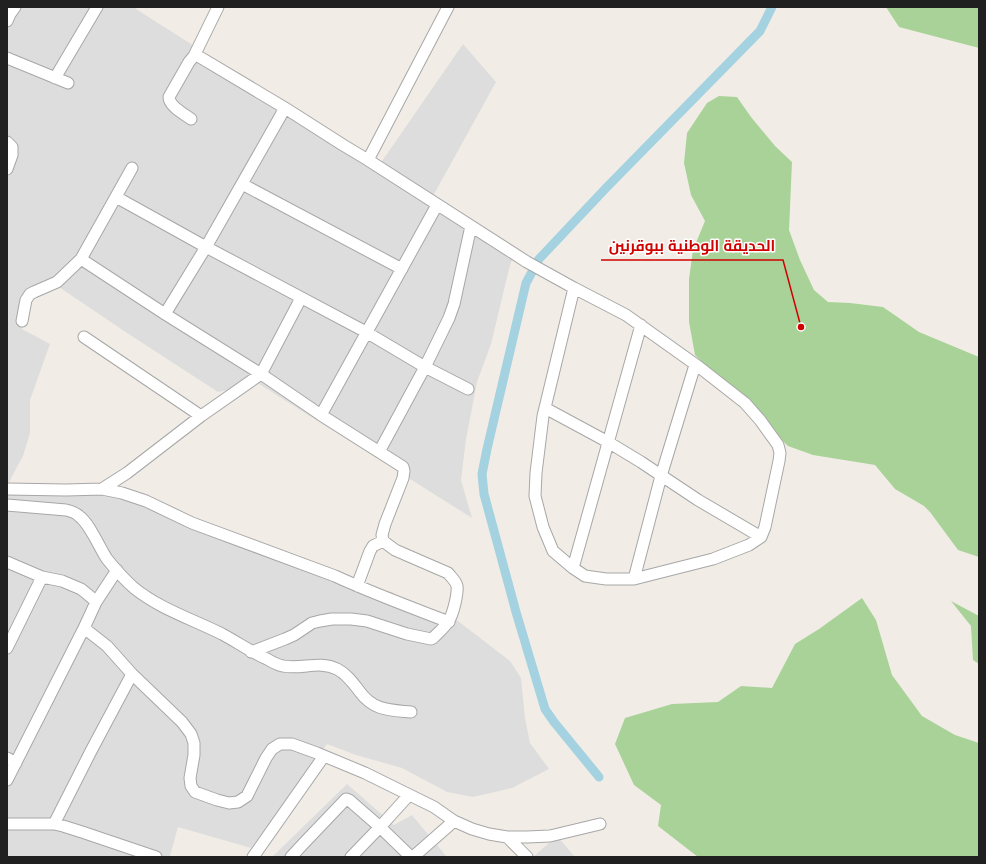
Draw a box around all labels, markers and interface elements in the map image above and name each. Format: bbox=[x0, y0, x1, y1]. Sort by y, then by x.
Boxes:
callout: الحديقة الوطنية ببوقرنين bbox=[601, 233, 783, 260]
text: الحديقة الوطنية ببوقرنين bbox=[609, 237, 775, 255]

